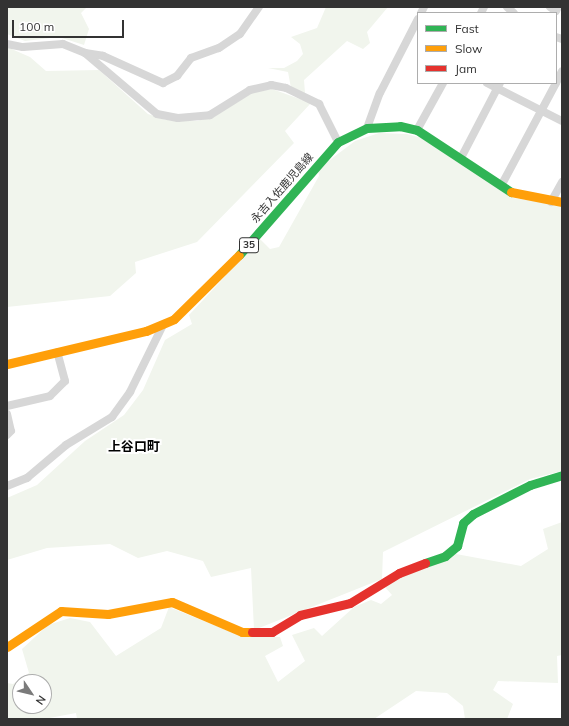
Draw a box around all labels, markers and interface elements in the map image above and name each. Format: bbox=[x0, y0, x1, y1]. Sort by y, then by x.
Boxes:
scale bar bbox=[14, 12, 126, 38]
legend bbox=[417, 12, 557, 84]
text: 100 m bbox=[19, 19, 54, 34]
text: Fast bbox=[455, 21, 479, 36]
text: Slow bbox=[455, 41, 483, 56]
text: Jam bbox=[455, 61, 477, 76]
street label: 永吉入佐鹿児島線 bbox=[248, 150, 316, 226]
road number: 35 bbox=[239, 237, 259, 253]
district label: 上谷口町 bbox=[108, 438, 160, 454]
north arrow bbox=[12, 674, 52, 714]
text: N bbox=[33, 693, 49, 708]

